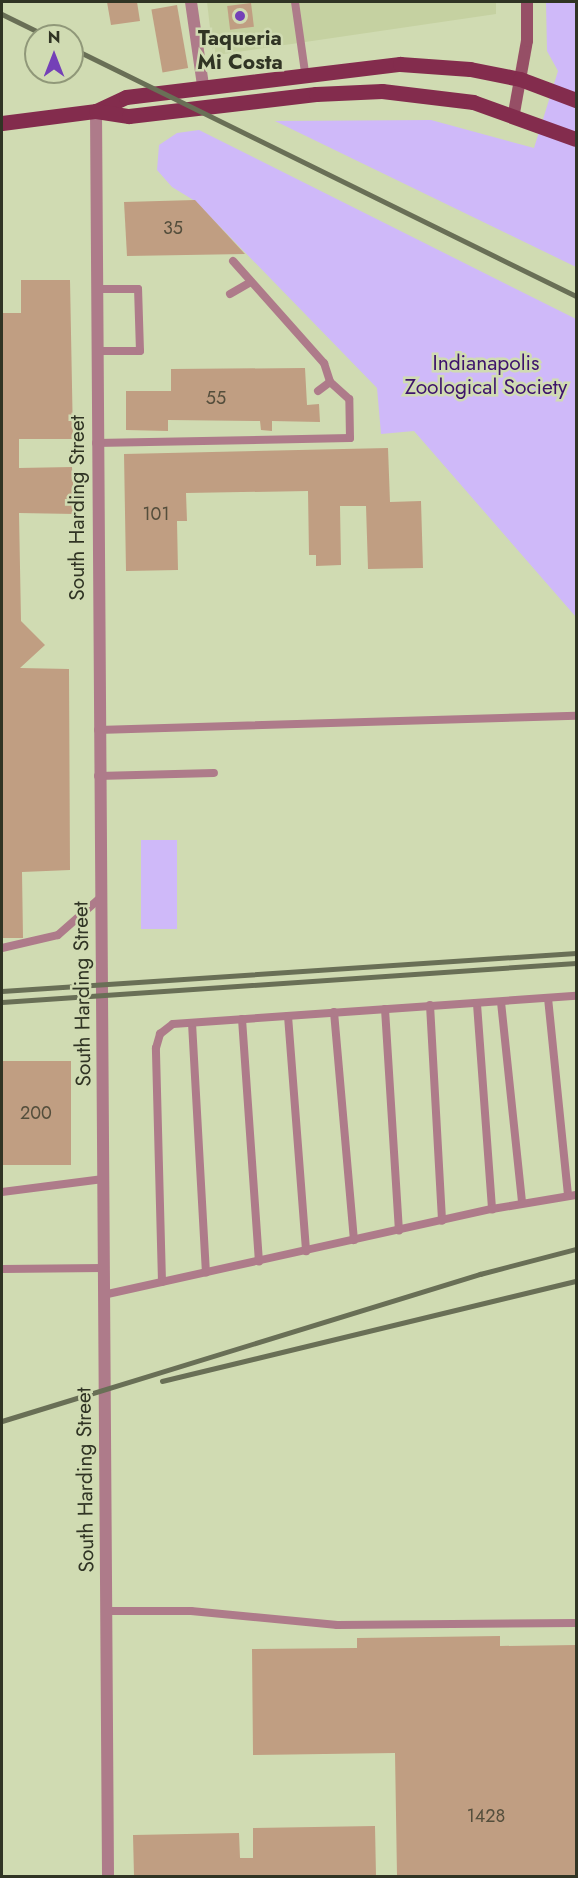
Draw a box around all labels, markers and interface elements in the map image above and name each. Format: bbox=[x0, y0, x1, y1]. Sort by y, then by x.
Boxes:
marker: Taqueria Mi Costa bbox=[233, 9, 247, 23]
north arrow bbox=[24, 24, 84, 84]
place label: Taqueria Mi Costa bbox=[197, 25, 283, 75]
text: N bbox=[48, 26, 60, 49]
house number: 35 bbox=[163, 217, 183, 239]
park label: Indianapolis Zoological Society bbox=[405, 350, 567, 400]
house number: 55 bbox=[206, 387, 226, 409]
street label: South Harding Street bbox=[64, 415, 90, 601]
house number: 101 bbox=[143, 503, 169, 525]
street label: South Harding Street bbox=[68, 901, 96, 1087]
house number: 200 bbox=[20, 1102, 52, 1124]
street label: South Harding Street bbox=[71, 1387, 99, 1573]
house number: 1428 bbox=[467, 1805, 505, 1827]

